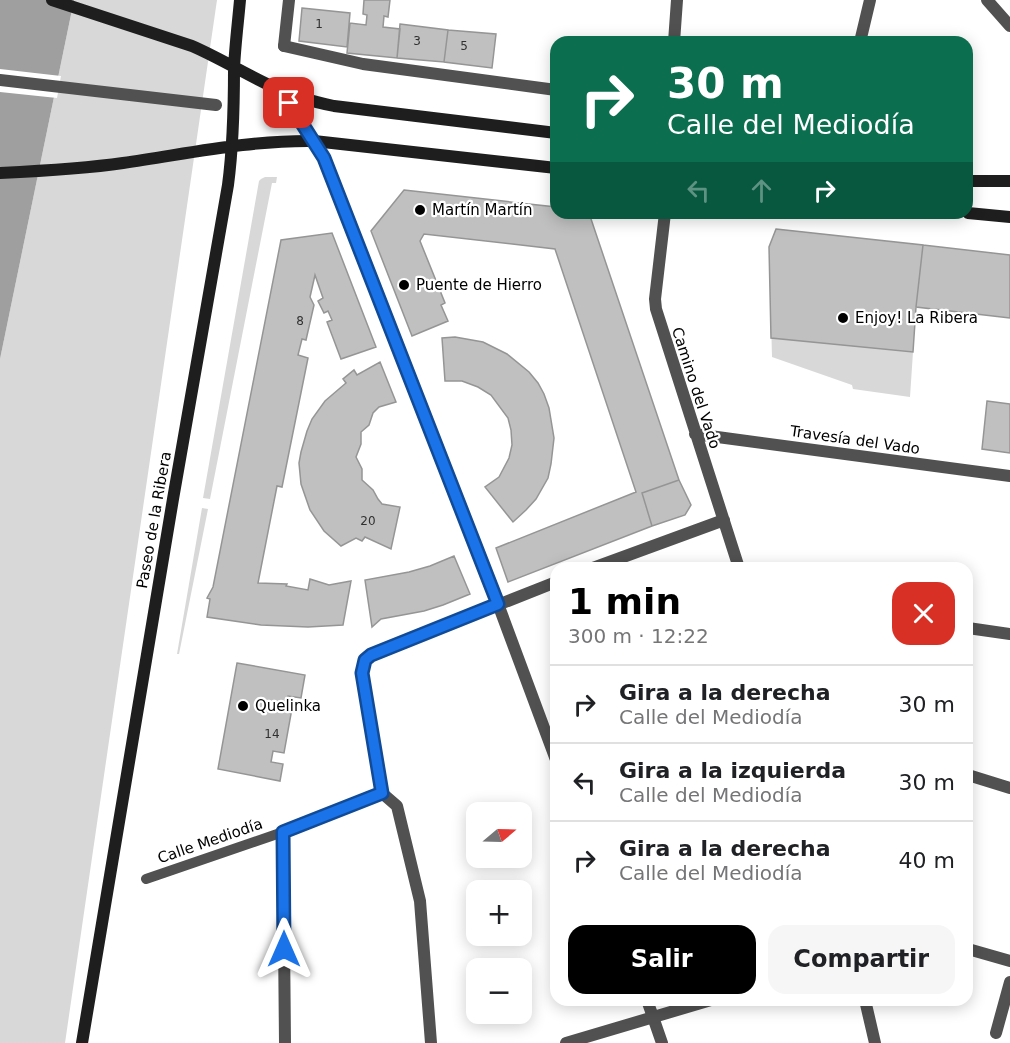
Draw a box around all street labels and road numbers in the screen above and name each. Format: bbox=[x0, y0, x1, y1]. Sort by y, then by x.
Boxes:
street label: Camino del Vado bbox=[668, 325, 724, 451]
street label: Travesía del Vado bbox=[788, 422, 921, 458]
street label: Paseo de la Ribera bbox=[133, 450, 175, 590]
street label: Calle Mediodía bbox=[155, 815, 265, 867]

